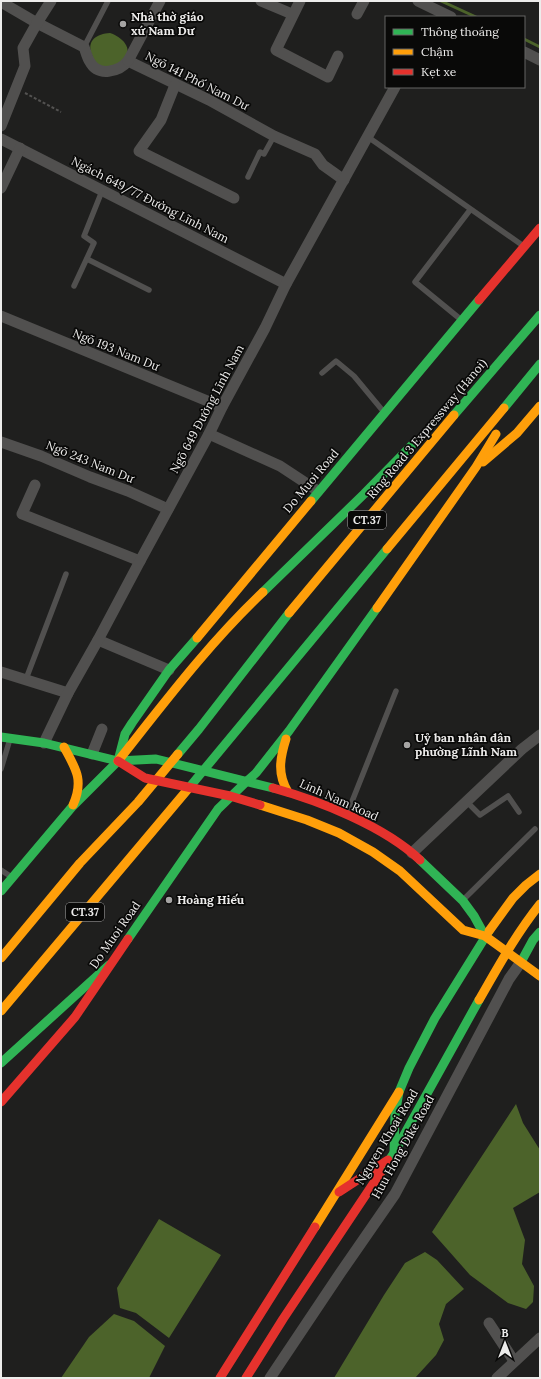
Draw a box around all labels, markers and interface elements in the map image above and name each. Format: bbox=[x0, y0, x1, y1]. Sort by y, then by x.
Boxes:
place label: Nhà thờ giáo xứ Nam Dư bbox=[131, 9, 204, 38]
legend bbox=[385, 16, 525, 88]
marker: Nhà thờ giáo xứ Nam Dư bbox=[118, 19, 128, 29]
text: Thông thoáng bbox=[421, 24, 499, 39]
text: Chậm bbox=[421, 44, 454, 59]
street label: Ngõ 141 Phố Nam Dư bbox=[143, 48, 252, 114]
text: Kẹt xe bbox=[421, 64, 457, 79]
street label: Ngách 649/77 Đường Lĩnh Nam bbox=[68, 153, 232, 247]
street label: Ngõ 193 Nam Dư bbox=[71, 325, 163, 374]
street label: Ngõ 649 Đường Lĩnh Nam bbox=[166, 342, 247, 476]
street label: Ring Road 3 Expressway (Hanoi) bbox=[364, 355, 491, 502]
street label: Ngõ 243 Nam Dư bbox=[44, 437, 137, 486]
street label: Do Muoi Road bbox=[280, 446, 342, 516]
road number: CT.37 bbox=[348, 511, 386, 529]
place label: Uỷ ban nhân dân phường Lĩnh Nam bbox=[415, 730, 517, 759]
marker: Uỷ ban nhân dân phường Lĩnh Nam bbox=[402, 740, 412, 750]
street label: Linh Nam Road bbox=[297, 775, 381, 824]
place label: Hoàng Hiếu bbox=[177, 892, 245, 907]
marker: Hoàng Hiếu bbox=[164, 895, 174, 905]
street label: Do Muoi Road bbox=[86, 898, 143, 971]
road number: CT.37 bbox=[66, 903, 104, 921]
street label: Nguyen Khoai Road bbox=[352, 1086, 421, 1187]
street label: Huu Hong Dike Road bbox=[368, 1092, 437, 1201]
north arrow bbox=[485, 1323, 525, 1363]
text: B bbox=[501, 1326, 509, 1340]

